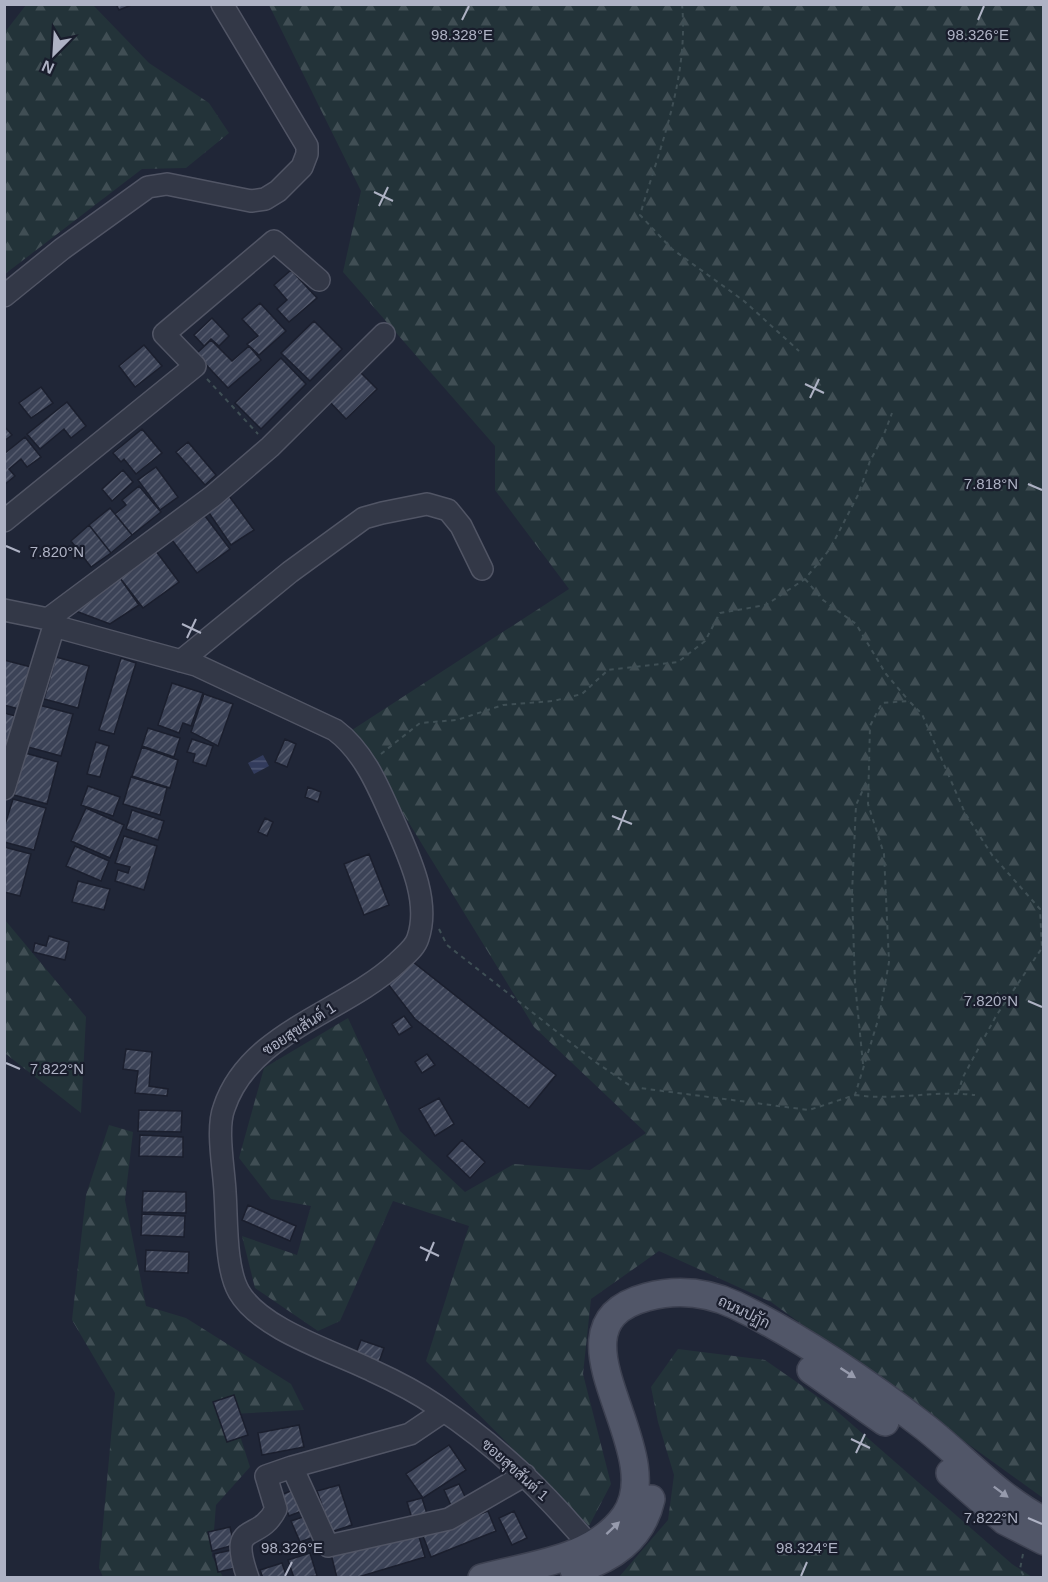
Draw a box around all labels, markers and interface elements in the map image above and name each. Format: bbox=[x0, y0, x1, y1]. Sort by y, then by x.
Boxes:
north arrow bbox=[24, 24, 84, 84]
text: 98.328°E bbox=[431, 26, 493, 43]
text: 98.326°E bbox=[947, 26, 1009, 43]
text: N bbox=[39, 57, 57, 77]
text: 7.818°N bbox=[964, 475, 1018, 492]
text: 7.820°N bbox=[30, 543, 84, 560]
text: 7.820°N bbox=[964, 992, 1018, 1009]
street label: ซอยสุขสันต์ 1 bbox=[258, 998, 340, 1061]
text: 7.822°N bbox=[30, 1060, 84, 1077]
street label: ถนนปฏัก bbox=[715, 1292, 773, 1333]
one-way arrow bbox=[840, 1367, 856, 1378]
street label: ซอยสุขสันต์ 1 bbox=[476, 1434, 553, 1506]
one-way arrow bbox=[994, 1486, 1009, 1498]
text: 7.822°N bbox=[964, 1509, 1018, 1526]
one-way arrow bbox=[606, 1521, 621, 1535]
text: 98.326°E bbox=[261, 1539, 323, 1556]
text: 98.324°E bbox=[776, 1539, 838, 1556]

